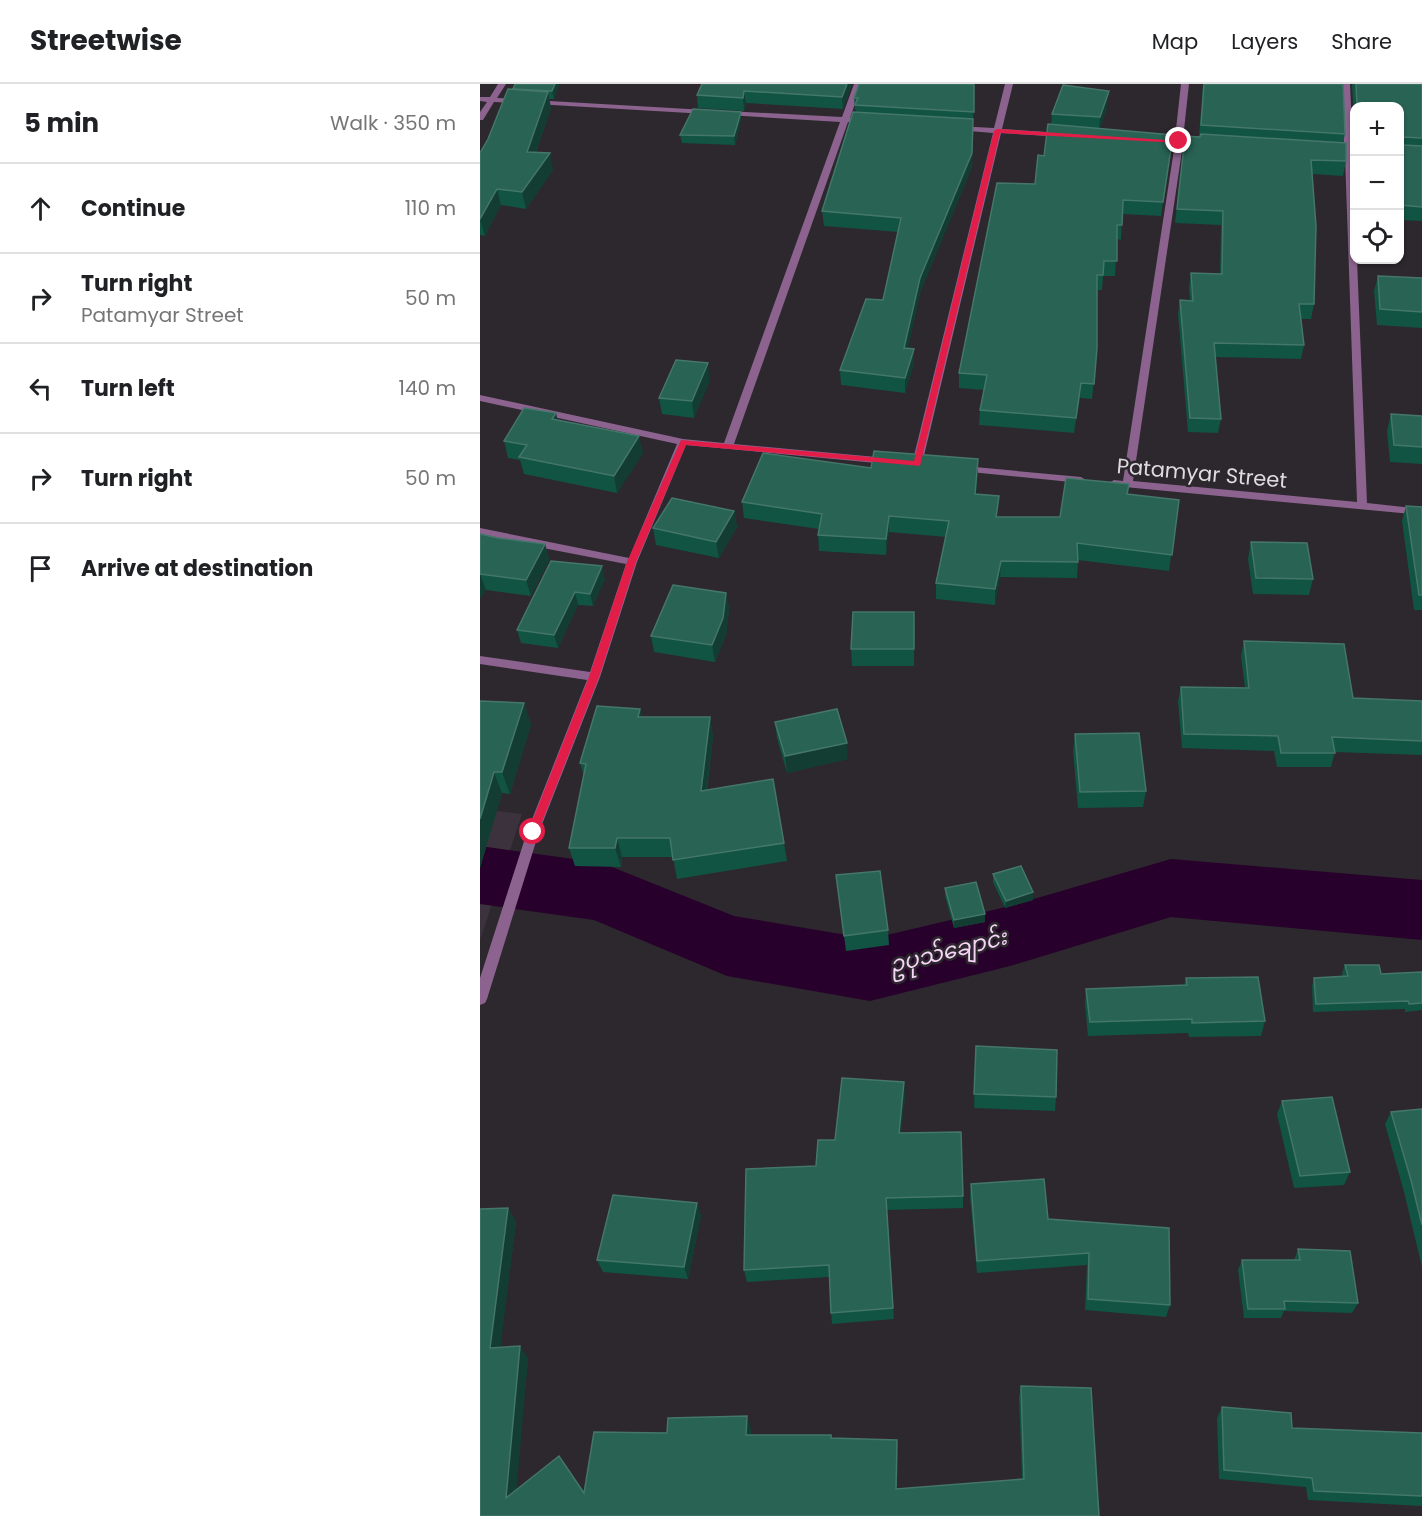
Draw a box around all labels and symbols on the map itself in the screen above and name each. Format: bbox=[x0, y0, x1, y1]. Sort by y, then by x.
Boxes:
route end bbox=[1165, 127, 1191, 153]
street label: Patamyar Street bbox=[1116, 451, 1288, 495]
route start bbox=[519, 818, 545, 844]
water label: ဥပုသ်ချောင်း bbox=[886, 921, 1012, 983]

